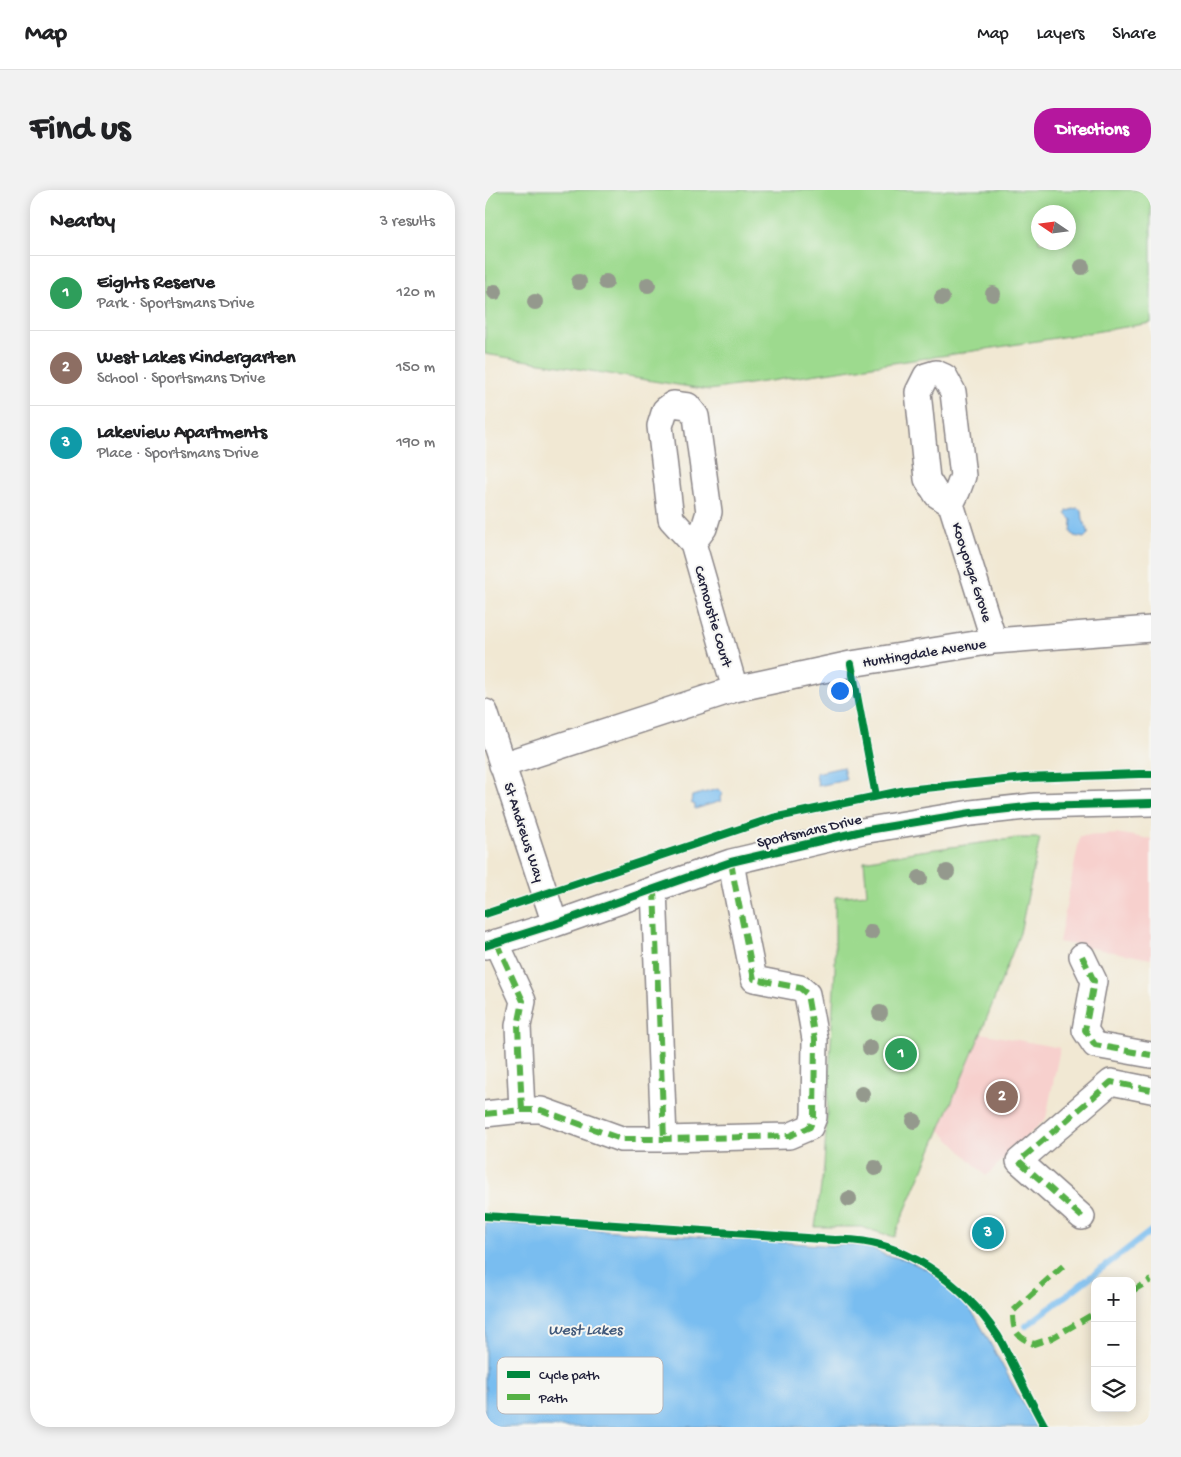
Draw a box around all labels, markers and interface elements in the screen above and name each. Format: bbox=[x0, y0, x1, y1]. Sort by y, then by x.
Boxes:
text: Map bbox=[25, 20, 67, 49]
text: Map bbox=[977, 24, 1009, 45]
text: Layers bbox=[1037, 24, 1084, 45]
text: Share bbox=[1112, 24, 1156, 45]
button: Directions bbox=[1034, 108, 1151, 153]
text: Find us bbox=[30, 110, 130, 151]
north arrow bbox=[1031, 205, 1076, 250]
text: Nearby bbox=[50, 210, 115, 235]
text: 3 results bbox=[380, 213, 435, 232]
text: Eights Reserve bbox=[97, 272, 215, 295]
text: 1 bbox=[63, 284, 69, 303]
text: 120 m bbox=[396, 284, 435, 303]
text: Park · Sportsmans Drive bbox=[97, 295, 254, 314]
text: West Lakes Kindergarten bbox=[97, 347, 295, 370]
text: 2 bbox=[62, 359, 70, 378]
text: 150 m bbox=[396, 359, 435, 378]
text: School · Sportsmans Drive bbox=[97, 370, 265, 389]
text: Lakeview Apartments bbox=[97, 422, 267, 445]
text: 3 bbox=[62, 434, 70, 453]
text: 190 m bbox=[396, 434, 435, 453]
text: Place · Sportsmans Drive bbox=[97, 445, 259, 464]
street label: Kooyonga Grove bbox=[947, 521, 996, 625]
street label: Carnoustie Court bbox=[689, 564, 736, 671]
street label: Huntingdale Avenue bbox=[861, 635, 987, 673]
your location bbox=[827, 678, 853, 704]
street label: St Andrews Way bbox=[499, 781, 548, 885]
street label: Sportsmans Drive bbox=[755, 811, 864, 853]
pin: 1 bbox=[885, 1035, 917, 1073]
pin: 2 bbox=[986, 1078, 1018, 1116]
pin: 3 bbox=[972, 1214, 1004, 1252]
map controls bbox=[1091, 1277, 1136, 1412]
button: + bbox=[1091, 1277, 1136, 1322]
water label: West Lakes bbox=[548, 1322, 624, 1341]
button: − bbox=[1091, 1322, 1136, 1367]
legend bbox=[497, 1357, 663, 1414]
button: layers bbox=[1091, 1367, 1136, 1412]
text: Cycle path bbox=[539, 1368, 600, 1385]
text: Path bbox=[538, 1391, 568, 1408]

